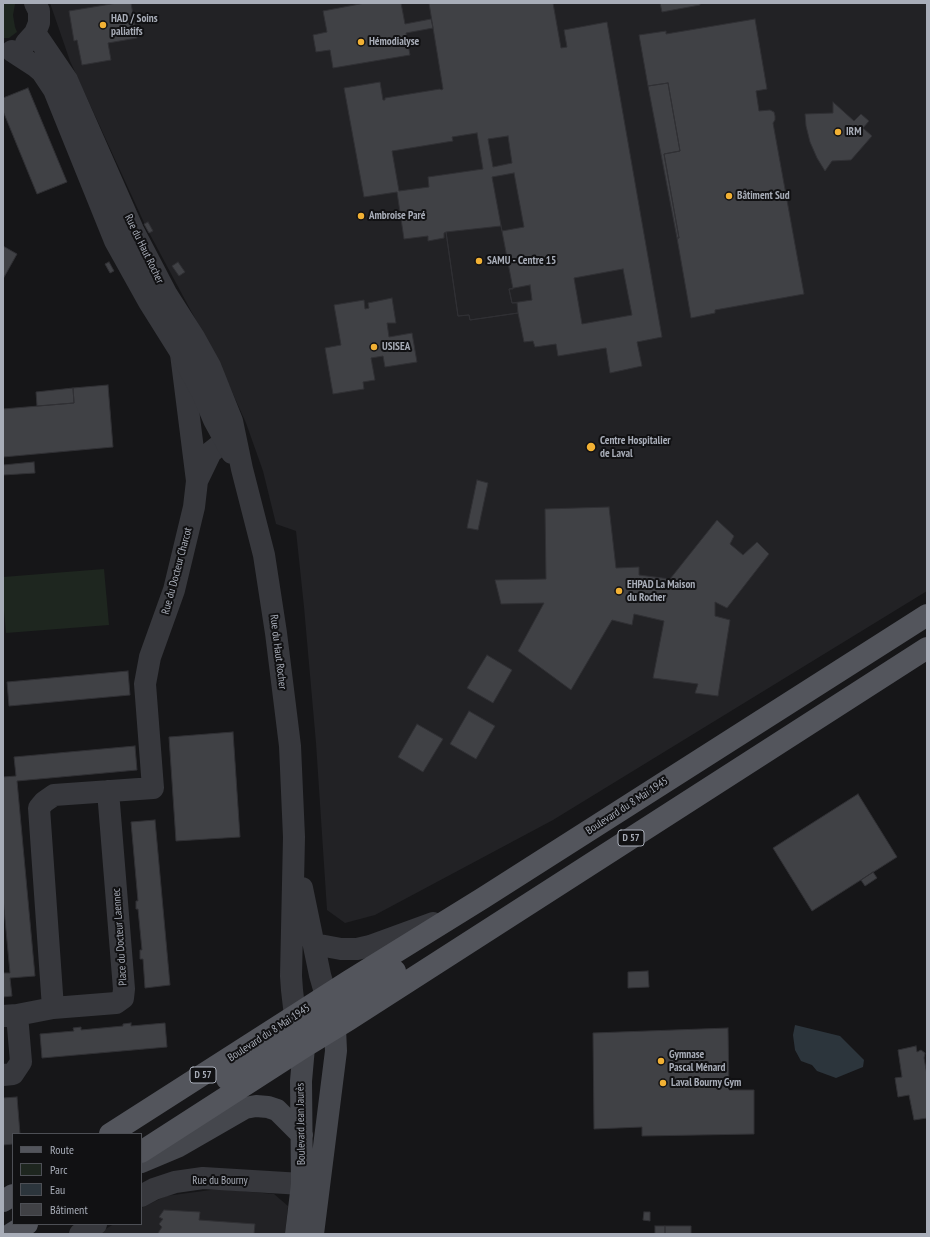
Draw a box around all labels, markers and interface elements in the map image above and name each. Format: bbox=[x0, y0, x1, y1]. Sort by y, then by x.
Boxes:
place label: HAD / Soins paliatifs bbox=[111, 12, 158, 38]
marker: HAD / Soins paliatifs bbox=[98, 20, 108, 30]
place label: Hémodialyse bbox=[369, 35, 419, 49]
marker: Hémodialyse bbox=[356, 37, 366, 47]
place label: IRM bbox=[846, 125, 861, 139]
marker: IRM bbox=[833, 127, 843, 137]
place label: Bâtiment Sud bbox=[737, 189, 790, 203]
marker: Bâtiment Sud bbox=[724, 191, 734, 201]
place label: Ambroise Paré bbox=[369, 209, 426, 223]
marker: Ambroise Paré bbox=[356, 211, 366, 221]
street label: Rue du Haut Rocher bbox=[122, 212, 166, 286]
place label: SAMU - Centre 15 bbox=[487, 254, 556, 268]
marker: SAMU - Centre 15 bbox=[474, 256, 484, 266]
place label: USISEA bbox=[382, 340, 410, 354]
marker: USISEA bbox=[369, 342, 379, 352]
place label: Centre Hospitalier de Laval bbox=[600, 434, 671, 460]
marker: Centre Hospitalier de Laval bbox=[585, 441, 597, 453]
street label: Rue du Docteur Charcot bbox=[159, 526, 195, 616]
place label: EHPAD La Maison du Rocher bbox=[627, 578, 695, 604]
marker: EHPAD La Maison du Rocher bbox=[614, 586, 624, 596]
street label: Rue du Haut Rocher bbox=[267, 614, 289, 690]
street label: Boulevard du 8 Mai 1945 bbox=[583, 774, 671, 838]
road number: D 57 bbox=[618, 830, 644, 846]
street label: Place du Docteur Laennec bbox=[110, 888, 130, 986]
street label: Boulevard du 8 Mai 1945 bbox=[225, 1001, 313, 1065]
place label: Gymnase Pascal Ménard bbox=[669, 1048, 725, 1074]
marker: Gymnase Pascal Ménard bbox=[656, 1056, 666, 1066]
road number: D 57 bbox=[190, 1067, 216, 1083]
place label: Laval Bourny Gym bbox=[671, 1076, 741, 1090]
marker: Laval Bourny Gym bbox=[658, 1078, 668, 1088]
street label: Boulevard Jean Jaurès bbox=[294, 1083, 308, 1165]
legend bbox=[12, 1133, 142, 1225]
text: Route bbox=[50, 1142, 74, 1157]
text: Parc bbox=[50, 1162, 67, 1177]
street label: Rue du Bourny bbox=[192, 1174, 248, 1188]
text: Eau bbox=[50, 1182, 65, 1197]
text: Bâtiment bbox=[50, 1202, 88, 1217]

